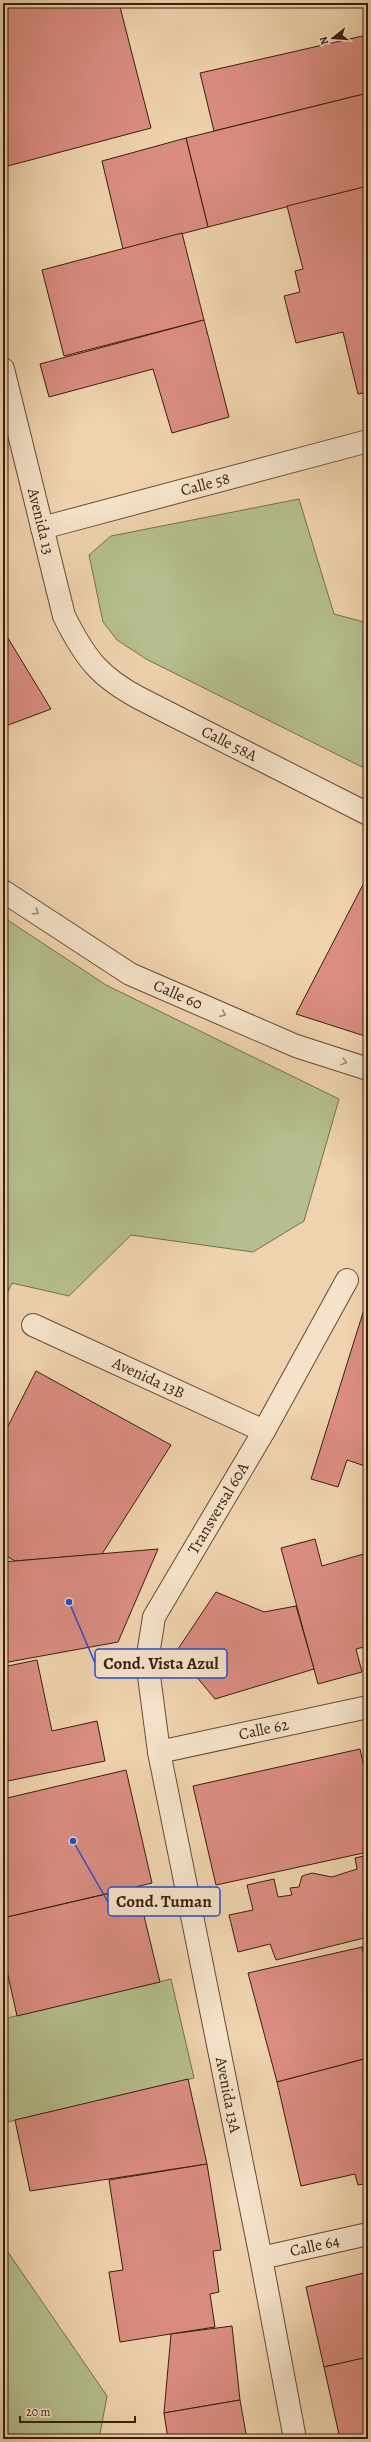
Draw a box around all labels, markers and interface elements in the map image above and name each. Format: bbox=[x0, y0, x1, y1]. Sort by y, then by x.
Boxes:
north arrow bbox=[313, 18, 353, 58]
text: N bbox=[316, 35, 332, 47]
street label: Calle 58 bbox=[178, 467, 232, 502]
street label: Avenida 13 bbox=[22, 485, 59, 557]
street label: Calle 58A bbox=[198, 720, 261, 767]
one-way arrow bbox=[32, 908, 39, 915]
street label: Calle 60 bbox=[150, 974, 206, 1015]
one-way arrow bbox=[219, 1010, 226, 1018]
one-way arrow bbox=[340, 1057, 347, 1065]
street label: Avenida 13B bbox=[108, 1351, 188, 1404]
street label: Transversal 60A bbox=[183, 1458, 254, 1558]
callout: Cond. Vista Azul bbox=[95, 1649, 227, 1678]
text: Cond. Vista Azul bbox=[103, 1652, 219, 1675]
street label: Calle 62 bbox=[237, 1713, 291, 1746]
callout: Cond. Tuman bbox=[108, 1887, 220, 1916]
text: Cond. Tuman bbox=[116, 1890, 212, 1913]
street label: Avenida 13A bbox=[210, 2054, 246, 2136]
street label: Calle 64 bbox=[288, 2230, 342, 2262]
scale bar bbox=[20, 2398, 135, 2424]
text: 20 m bbox=[26, 2404, 50, 2420]

